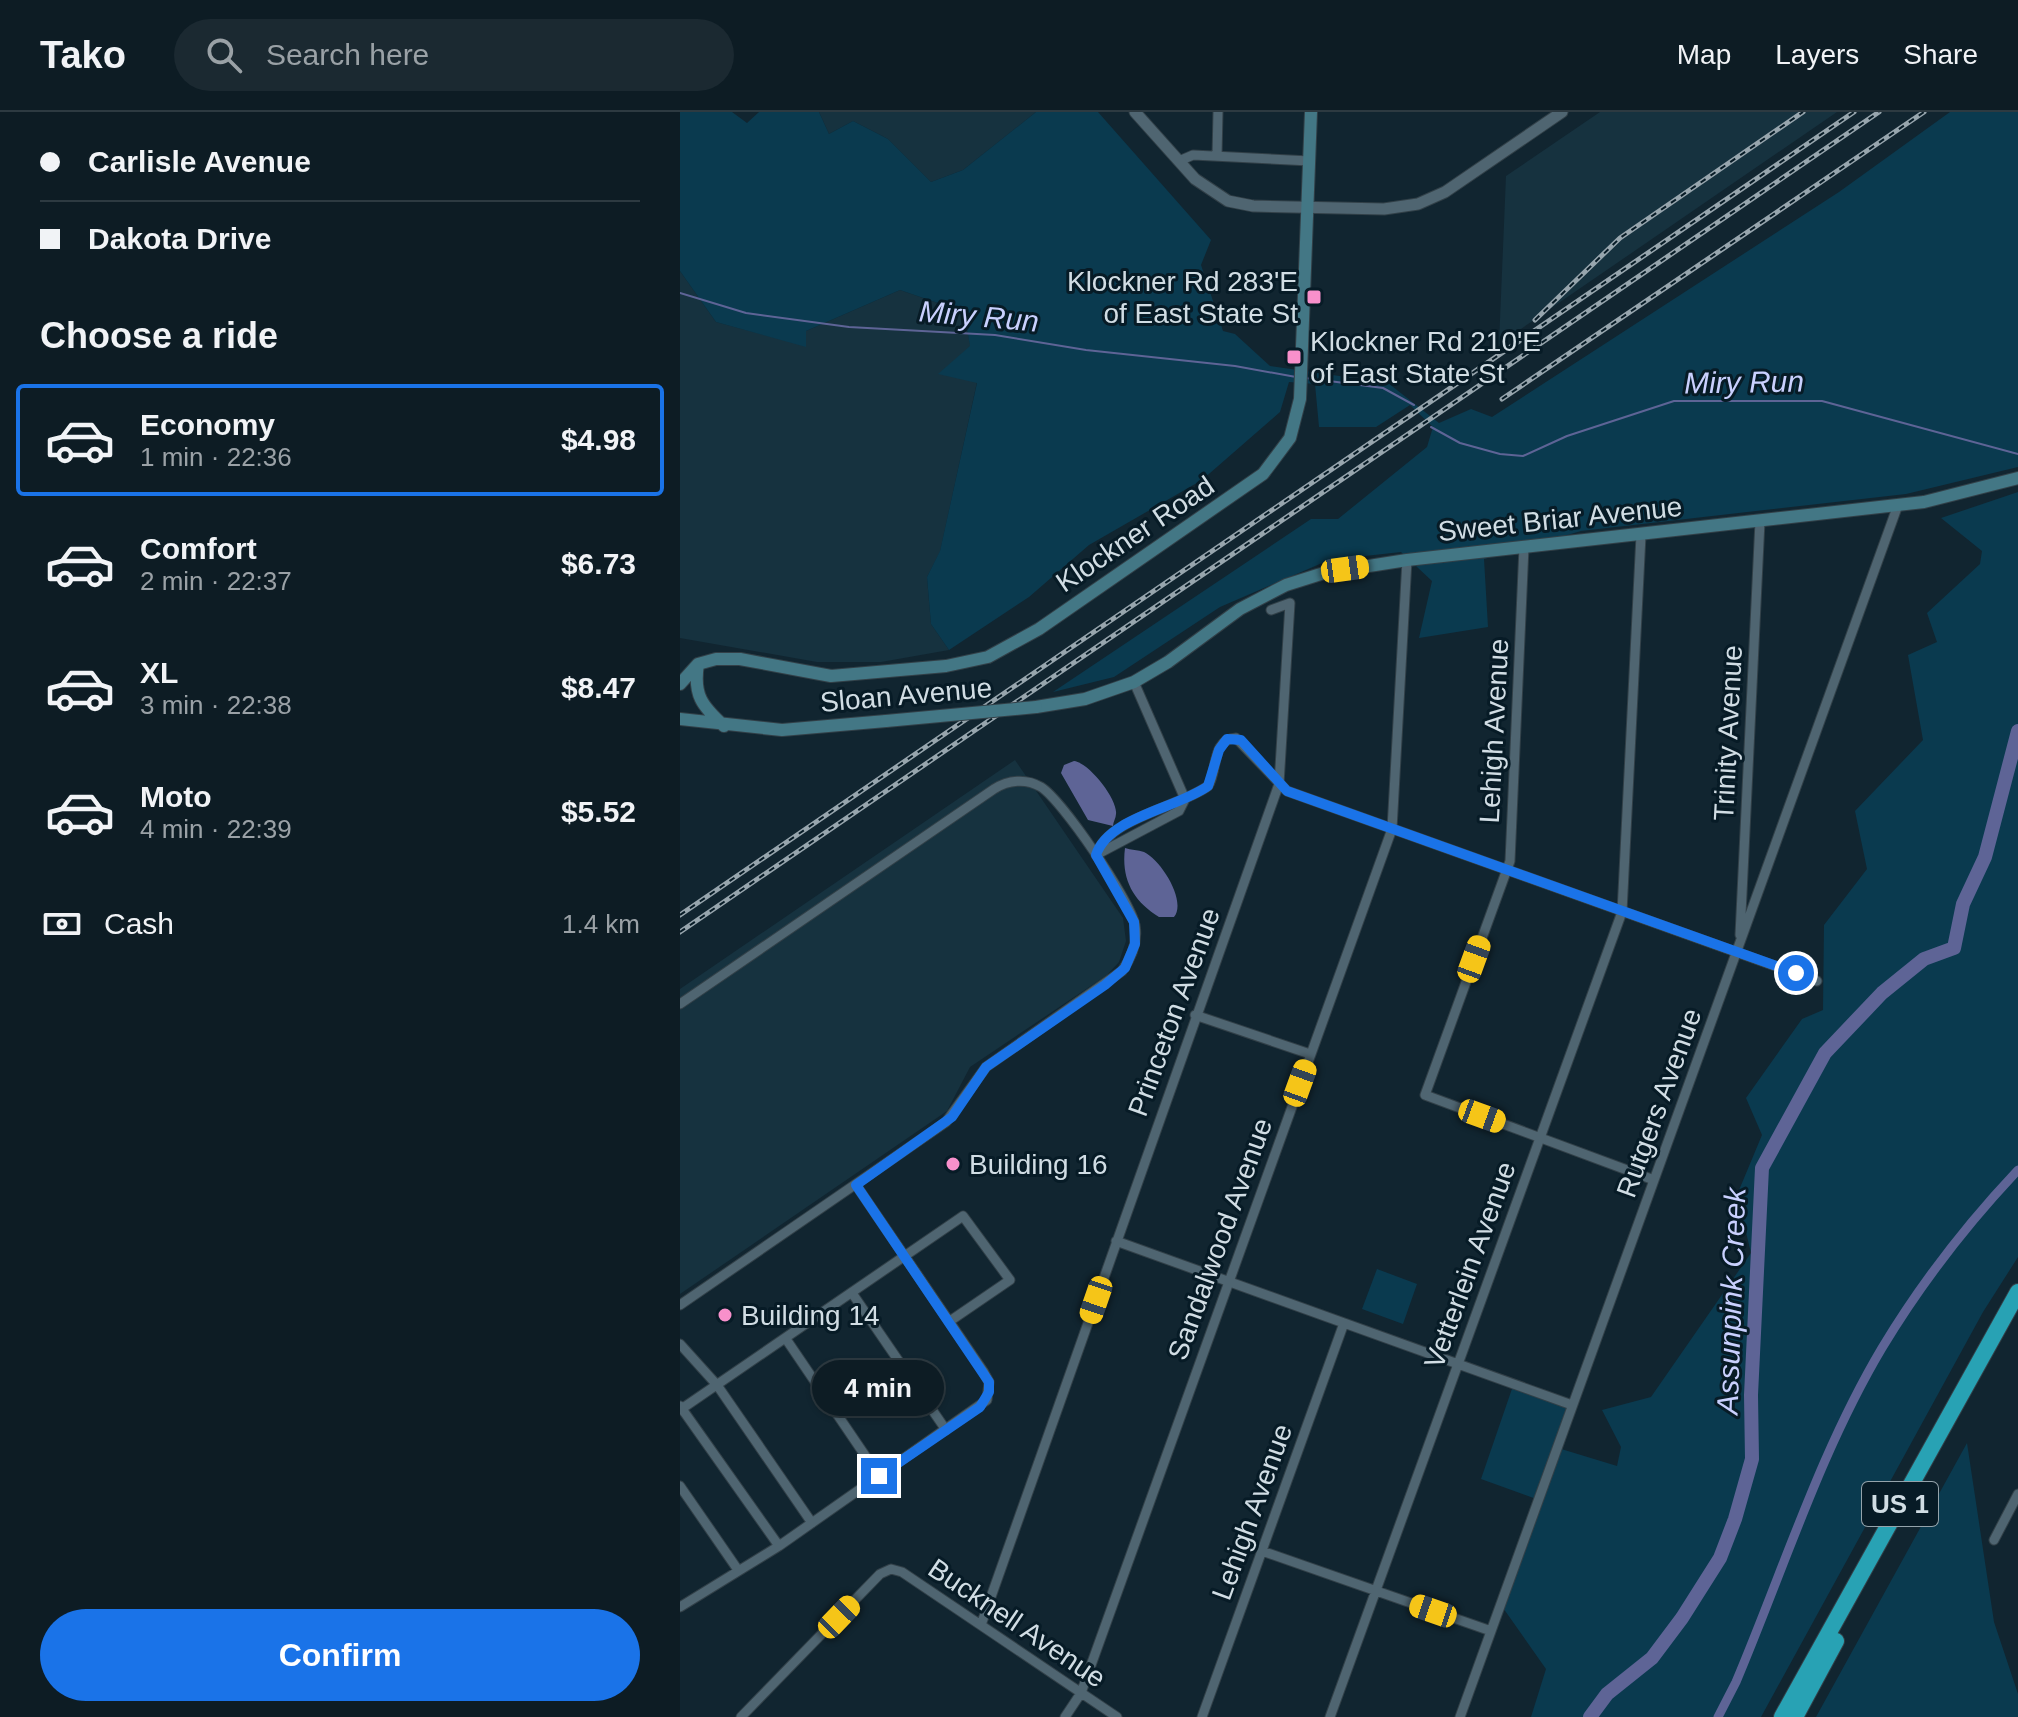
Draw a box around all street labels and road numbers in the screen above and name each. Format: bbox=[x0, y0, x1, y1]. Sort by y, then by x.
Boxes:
street label: Klockner Road bbox=[1050, 470, 1220, 598]
street label: Sweet Briar Avenue bbox=[1436, 491, 1684, 547]
street label: Lehigh Avenue bbox=[1474, 638, 1514, 824]
street label: Trinity Avenue bbox=[1708, 644, 1748, 822]
street label: Sloan Avenue bbox=[819, 672, 993, 718]
street label: Princeton Avenue bbox=[1122, 904, 1226, 1120]
street label: Rutgers Avenue bbox=[1610, 1004, 1708, 1202]
street label: Sandalwood Avenue bbox=[1162, 1114, 1278, 1364]
street label: Vetterlein Avenue bbox=[1418, 1158, 1522, 1372]
street label: Lehigh Avenue bbox=[1206, 1420, 1298, 1604]
road number: US 1 bbox=[1862, 1482, 1938, 1526]
street label: Bucknell Avenue bbox=[923, 1552, 1111, 1694]

